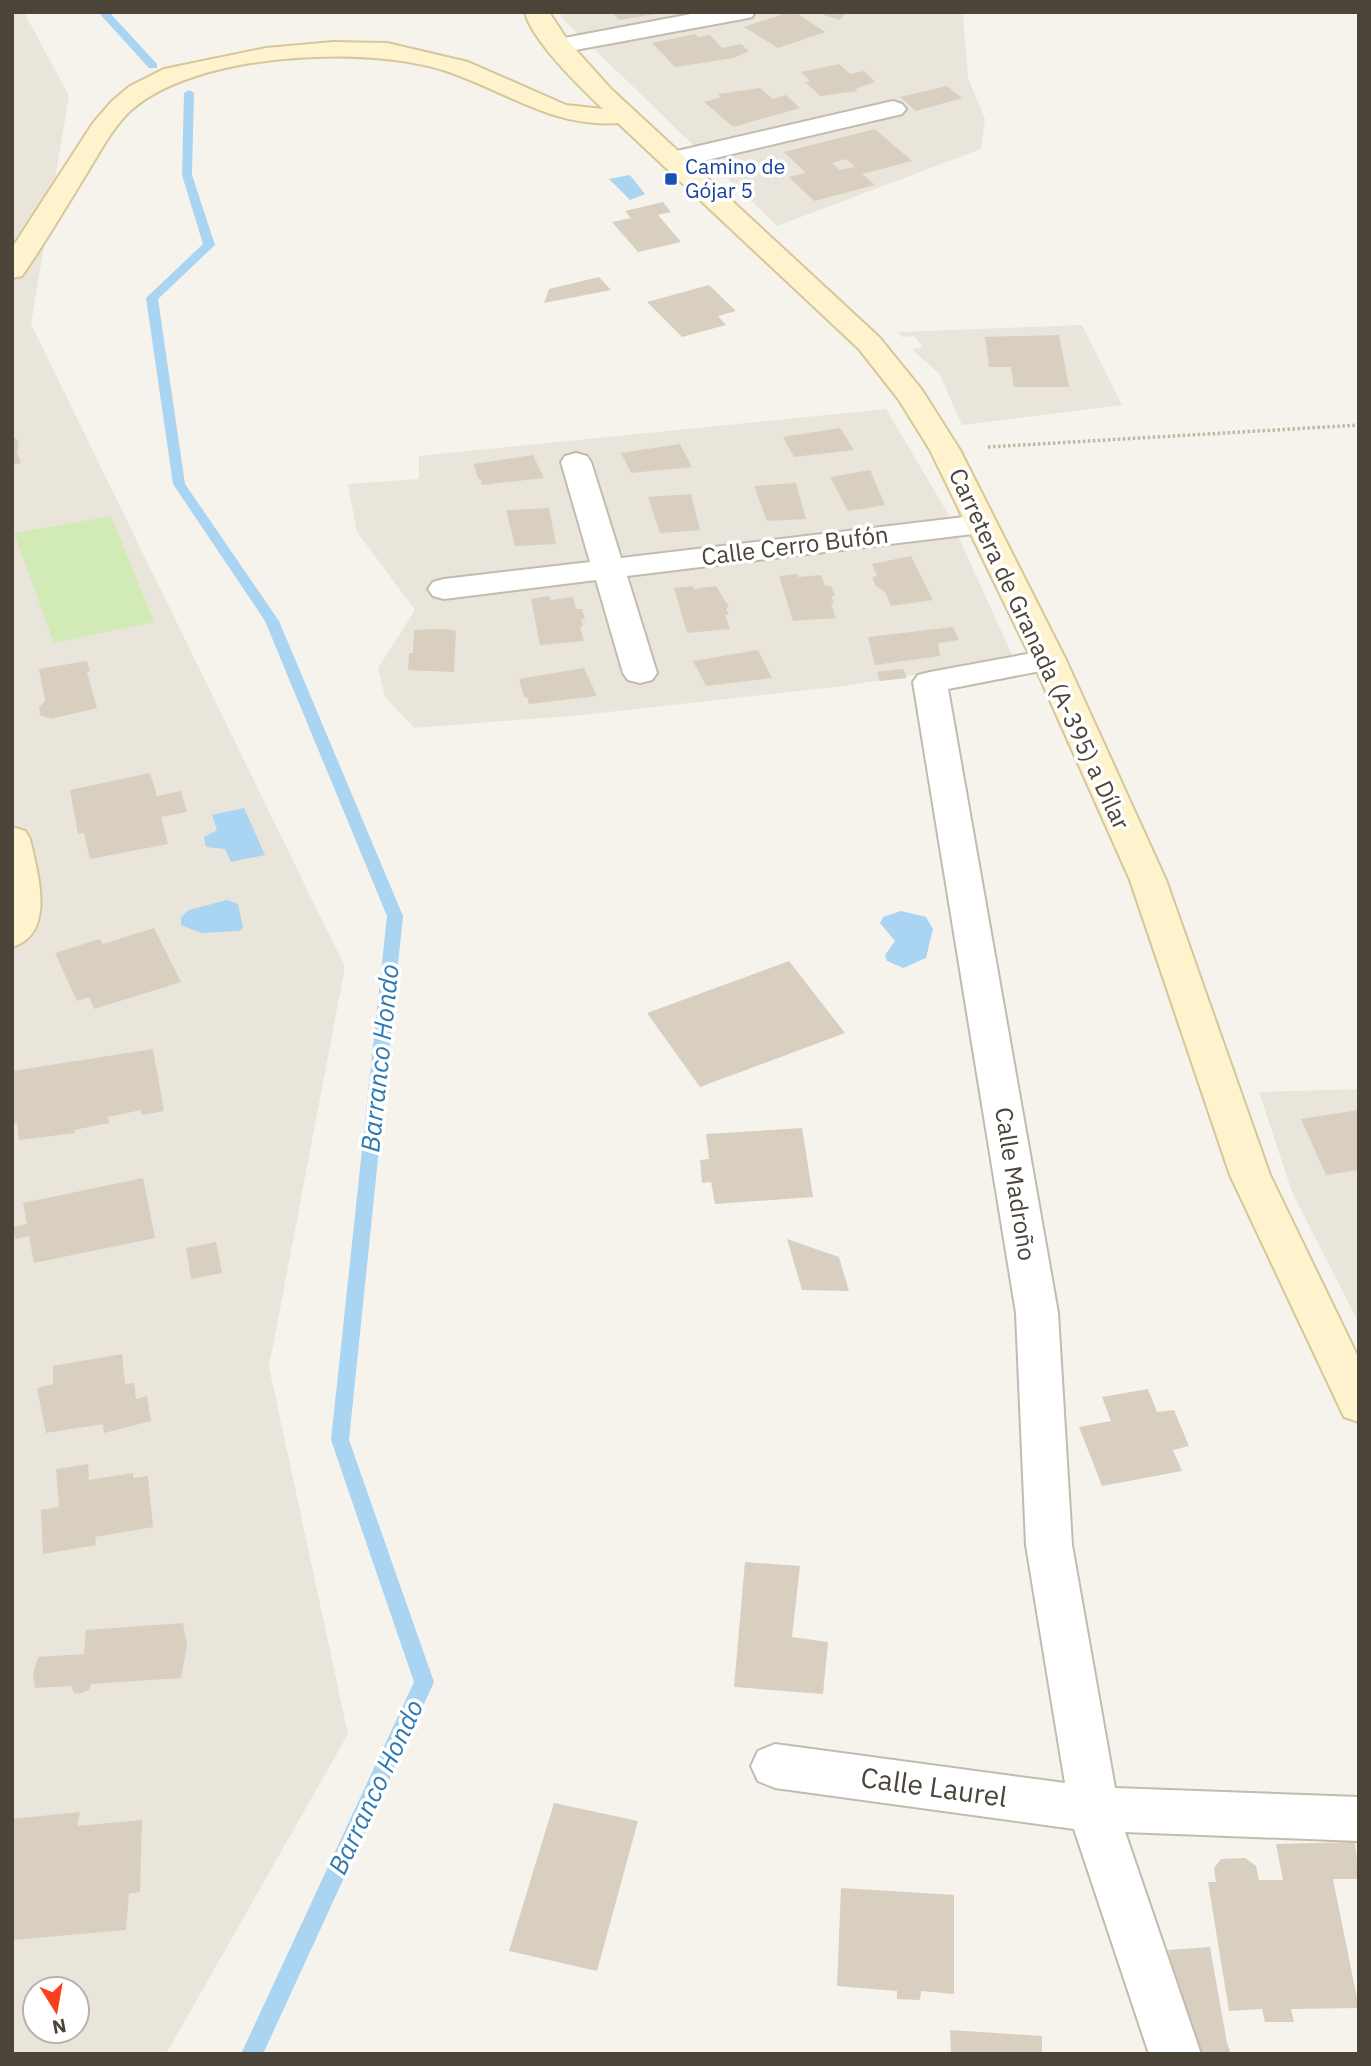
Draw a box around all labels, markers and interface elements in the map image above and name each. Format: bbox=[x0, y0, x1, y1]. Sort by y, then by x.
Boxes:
place label: Camino de Gójar 5 bbox=[685, 152, 785, 204]
marker: Camino de Gójar 5 bbox=[663, 171, 679, 187]
street label: Carretera de Granada (A-395) a Dílar bbox=[942, 463, 1138, 835]
street label: Calle Cerro Bufón bbox=[700, 518, 890, 572]
water label: Barranco Hondo bbox=[352, 962, 406, 1154]
street label: Calle Madroño bbox=[988, 1105, 1044, 1263]
water label: Barranco Hondo bbox=[320, 1694, 430, 1879]
street label: Calle Laurel bbox=[859, 1758, 1010, 1815]
north arrow bbox=[21, 1975, 91, 2045]
text: N bbox=[50, 2014, 68, 2040]

